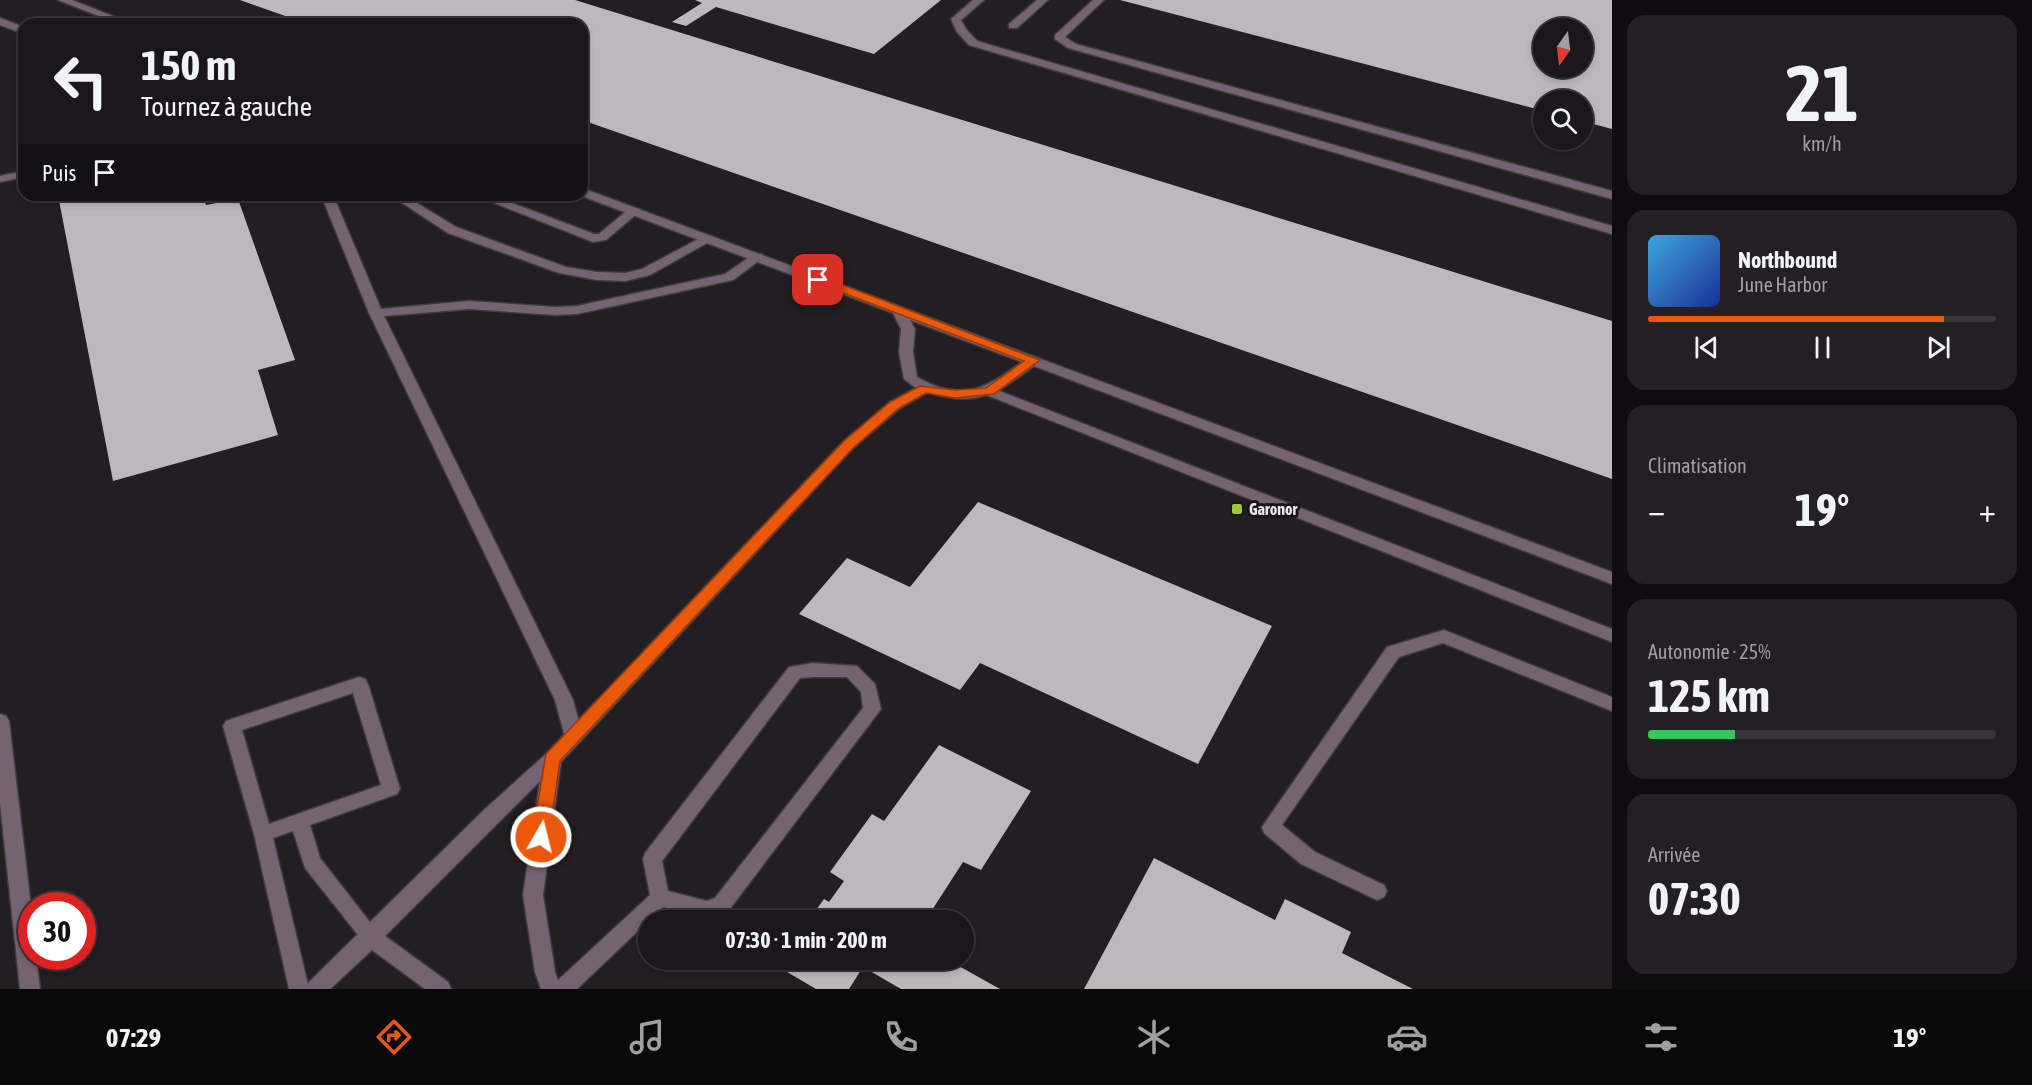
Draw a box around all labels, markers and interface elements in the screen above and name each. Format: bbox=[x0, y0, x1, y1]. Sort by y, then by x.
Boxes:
north arrow bbox=[1533, 18, 1593, 78]
map controls bbox=[1533, 18, 1593, 150]
text: 150 m bbox=[141, 41, 236, 89]
icon: left bbox=[42, 42, 120, 120]
text: 21 bbox=[1785, 48, 1859, 138]
button: search bbox=[1533, 90, 1593, 150]
text: Tournez à gauche bbox=[141, 91, 312, 122]
text: km/h bbox=[1802, 132, 1842, 155]
icon: arrive bbox=[88, 156, 121, 189]
text: Puis bbox=[42, 160, 76, 186]
text: Northbound bbox=[1738, 247, 1837, 273]
pin bbox=[792, 254, 843, 305]
icon: arrive bbox=[801, 263, 834, 296]
text: June Harbor bbox=[1738, 273, 1827, 296]
icon: previous bbox=[1690, 331, 1723, 364]
icon: pause bbox=[1806, 331, 1839, 364]
icon: next bbox=[1922, 331, 1955, 364]
text: Climatisation bbox=[1648, 454, 1747, 477]
text: 19° bbox=[1795, 484, 1849, 536]
text: − bbox=[1648, 491, 1665, 529]
text: + bbox=[1979, 491, 1996, 529]
place label: Garonor bbox=[1249, 500, 1297, 518]
marker: Garonor bbox=[1230, 502, 1244, 516]
text: Autonomie · 25% bbox=[1648, 640, 1771, 663]
text: 125 km bbox=[1648, 670, 1770, 722]
position arrow bbox=[509, 805, 573, 869]
text: Arrivée bbox=[1648, 843, 1700, 866]
text: 07:30 bbox=[1648, 873, 1741, 925]
speed limit sign: 30 bbox=[18, 892, 96, 970]
text: 07:30 · 1 min · 200 m bbox=[725, 927, 887, 953]
icon: directions bbox=[373, 1016, 415, 1058]
icon: music bbox=[626, 1016, 668, 1058]
icon: phone bbox=[880, 1016, 922, 1058]
icon: climate bbox=[1133, 1016, 1175, 1058]
icon: car bbox=[1386, 1016, 1428, 1058]
icon: filters bbox=[1640, 1016, 1682, 1058]
text: 07:29 bbox=[106, 1022, 161, 1053]
text: 19° bbox=[1893, 1022, 1926, 1053]

